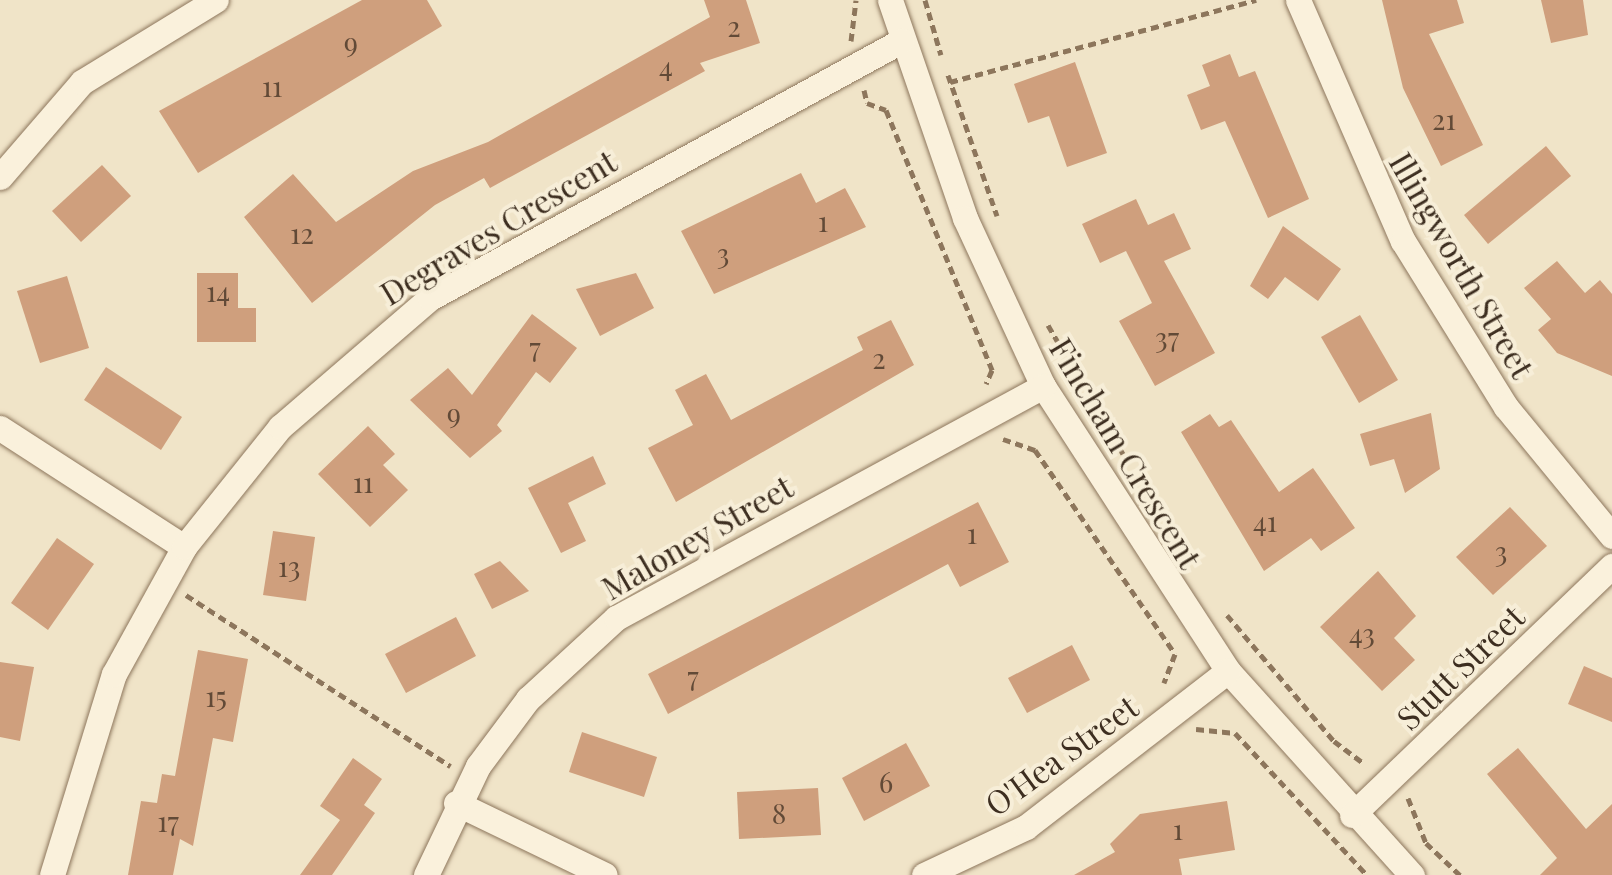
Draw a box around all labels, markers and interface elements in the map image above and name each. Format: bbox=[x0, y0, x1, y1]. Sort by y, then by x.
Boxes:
house number: 2 bbox=[727, 9, 741, 43]
house number: 9 bbox=[344, 25, 358, 59]
house number: 4 bbox=[659, 49, 673, 83]
house number: 11 bbox=[262, 69, 282, 103]
house number: 21 bbox=[1432, 102, 1456, 136]
street label: Degraves Crescent bbox=[373, 141, 623, 313]
street label: Illingworth Street bbox=[1382, 145, 1542, 385]
house number: 1 bbox=[818, 204, 828, 238]
house number: 12 bbox=[290, 216, 314, 250]
house number: 3 bbox=[717, 236, 729, 270]
house number: 14 bbox=[206, 274, 230, 308]
house number: 37 bbox=[1155, 320, 1179, 354]
house number: 7 bbox=[529, 330, 541, 364]
street label: Fincham Crescent bbox=[1042, 331, 1210, 575]
house number: 2 bbox=[872, 341, 886, 375]
house number: 9 bbox=[447, 396, 461, 430]
house number: 11 bbox=[353, 465, 373, 499]
street label: Maloney Street bbox=[594, 467, 800, 607]
house number: 41 bbox=[1253, 504, 1277, 538]
house number: 1 bbox=[967, 516, 977, 550]
house number: 3 bbox=[1495, 534, 1507, 568]
house number: 13 bbox=[278, 549, 300, 583]
street label: Stutt Street bbox=[1388, 597, 1532, 737]
house number: 43 bbox=[1349, 616, 1375, 650]
house number: 7 bbox=[687, 659, 699, 693]
house number: 15 bbox=[205, 679, 227, 713]
street label: O'Hea Street bbox=[977, 687, 1145, 823]
house number: 6 bbox=[879, 765, 893, 799]
house number: 8 bbox=[772, 796, 786, 830]
house number: 17 bbox=[157, 804, 179, 838]
house number: 1 bbox=[1173, 812, 1183, 846]

